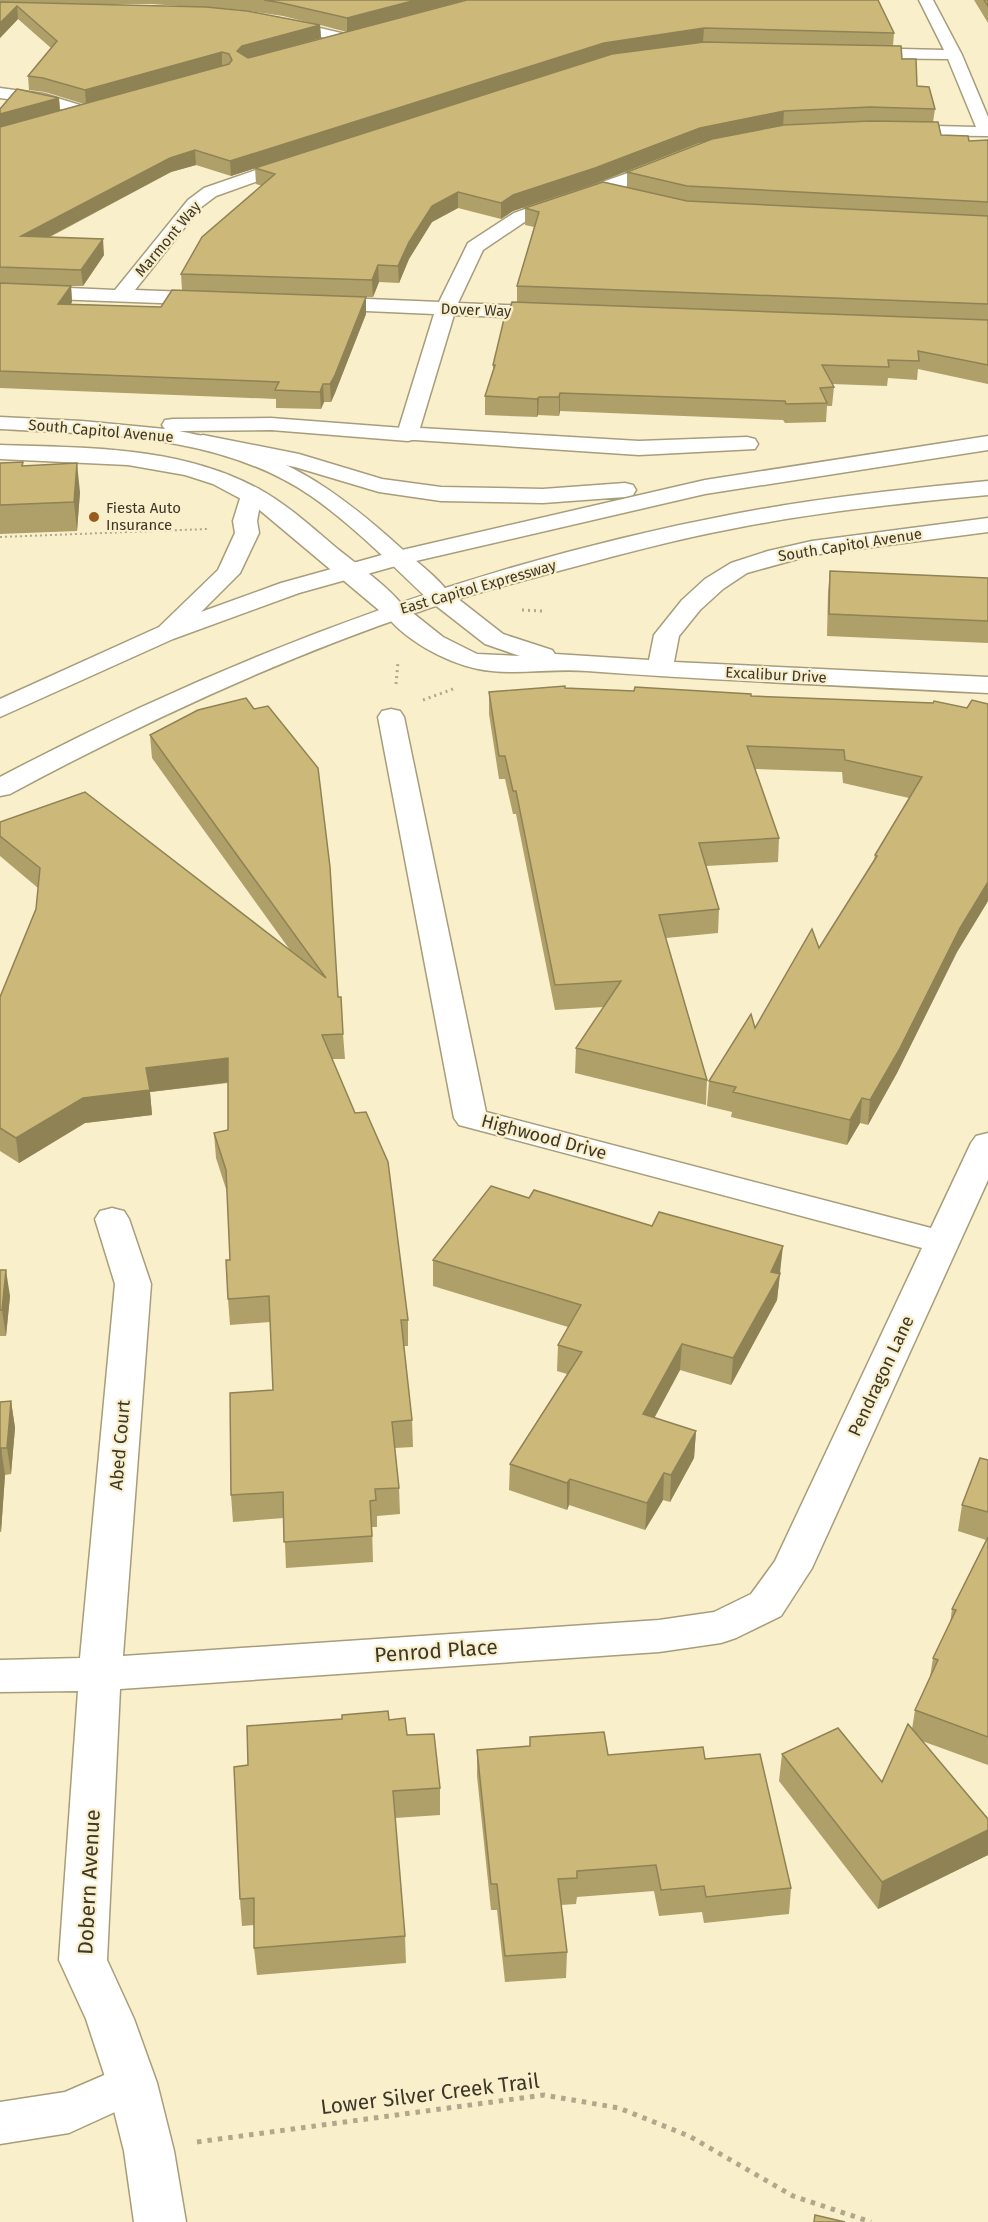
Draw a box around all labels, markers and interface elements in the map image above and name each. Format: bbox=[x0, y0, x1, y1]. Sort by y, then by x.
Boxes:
street label: Marmont Way bbox=[131, 197, 205, 280]
street label: Dover Way bbox=[440, 300, 512, 320]
street label: South Capitol Avenue bbox=[28, 416, 174, 446]
place label: Fiesta Auto Insurance bbox=[106, 499, 181, 534]
marker: Fiesta Auto Insurance bbox=[87, 510, 101, 524]
street label: South Capitol Avenue bbox=[777, 525, 923, 565]
street label: East Capitol Expressway bbox=[398, 556, 559, 618]
street label: Excalibur Drive bbox=[725, 663, 827, 687]
street label: Highwood Drive bbox=[479, 1110, 609, 1164]
street label: Pendragon Lane bbox=[843, 1312, 919, 1440]
street label: Abed Court bbox=[105, 1398, 135, 1491]
street label: Penrod Place bbox=[373, 1634, 499, 1668]
street label: Dobern Avenue bbox=[72, 1809, 106, 1955]
street label: Lower Silver Creek Trail bbox=[319, 2068, 541, 2120]

